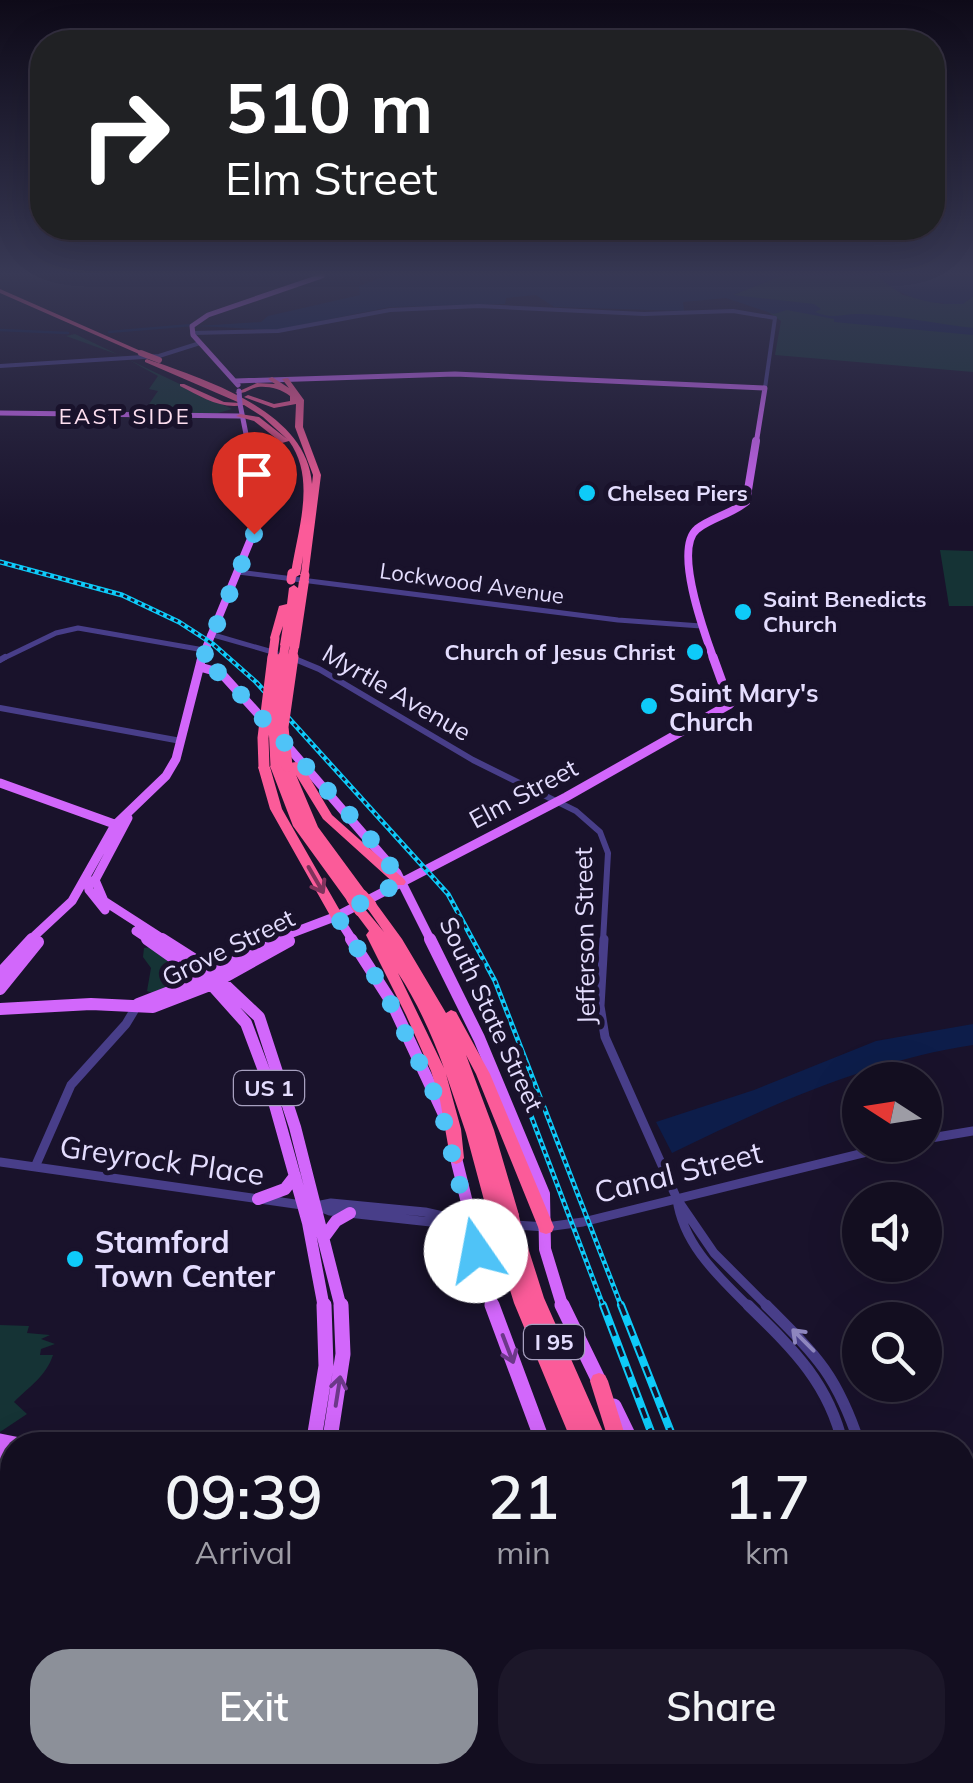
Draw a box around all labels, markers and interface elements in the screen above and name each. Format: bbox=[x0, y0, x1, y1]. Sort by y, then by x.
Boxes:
text: 510 m bbox=[225, 63, 433, 151]
icon: right bbox=[60, 70, 190, 200]
text: Elm Street bbox=[225, 150, 438, 206]
district label: EAST SIDE bbox=[59, 402, 191, 430]
pin bbox=[212, 432, 297, 535]
icon: arrive bbox=[227, 447, 282, 502]
place label: Chelsea Piers bbox=[607, 479, 748, 507]
marker: Chelsea Piers bbox=[576, 482, 598, 504]
street label: Lockwood Avenue bbox=[378, 556, 566, 610]
place label: Saint Benedicts Church bbox=[763, 585, 927, 638]
marker: Saint Benedicts Church bbox=[732, 601, 754, 623]
street label: Myrtle Avenue bbox=[317, 637, 477, 747]
place label: Church of Jesus Christ bbox=[444, 638, 675, 666]
marker: Church of Jesus Christ bbox=[684, 641, 706, 663]
place label: Saint Mary's Church bbox=[669, 677, 819, 737]
marker: Saint Mary's Church bbox=[638, 695, 660, 717]
street label: Elm Street bbox=[464, 751, 583, 834]
street label: Jefferson Street bbox=[567, 847, 601, 1025]
one-way arrow bbox=[306, 865, 326, 894]
street label: Grove Street bbox=[157, 901, 300, 992]
street label: South State Street bbox=[433, 912, 551, 1117]
north arrow bbox=[842, 1062, 942, 1162]
map controls bbox=[842, 1062, 942, 1402]
road number: US 1 bbox=[234, 1071, 304, 1105]
street label: Greyrock Place bbox=[57, 1127, 267, 1193]
street label: Canal Street bbox=[590, 1133, 766, 1211]
button: sound bbox=[842, 1182, 942, 1282]
position arrow bbox=[424, 1199, 528, 1303]
place label: Stamford Town Center bbox=[95, 1223, 275, 1295]
marker: Stamford Town Center bbox=[64, 1248, 86, 1270]
button: search bbox=[842, 1302, 942, 1402]
road number: I 95 bbox=[524, 1325, 584, 1359]
one-way arrow bbox=[791, 1329, 815, 1353]
one-way arrow bbox=[500, 1333, 518, 1364]
one-way arrow bbox=[329, 1376, 348, 1408]
text: 09:39 bbox=[165, 1459, 323, 1534]
text: 21 bbox=[487, 1459, 559, 1534]
text: 1.7 bbox=[724, 1459, 810, 1534]
text: Arrival bbox=[195, 1532, 293, 1572]
text: min bbox=[496, 1532, 551, 1572]
text: km bbox=[745, 1532, 790, 1572]
button: Exit bbox=[30, 1649, 478, 1764]
button: Share bbox=[498, 1649, 945, 1764]

